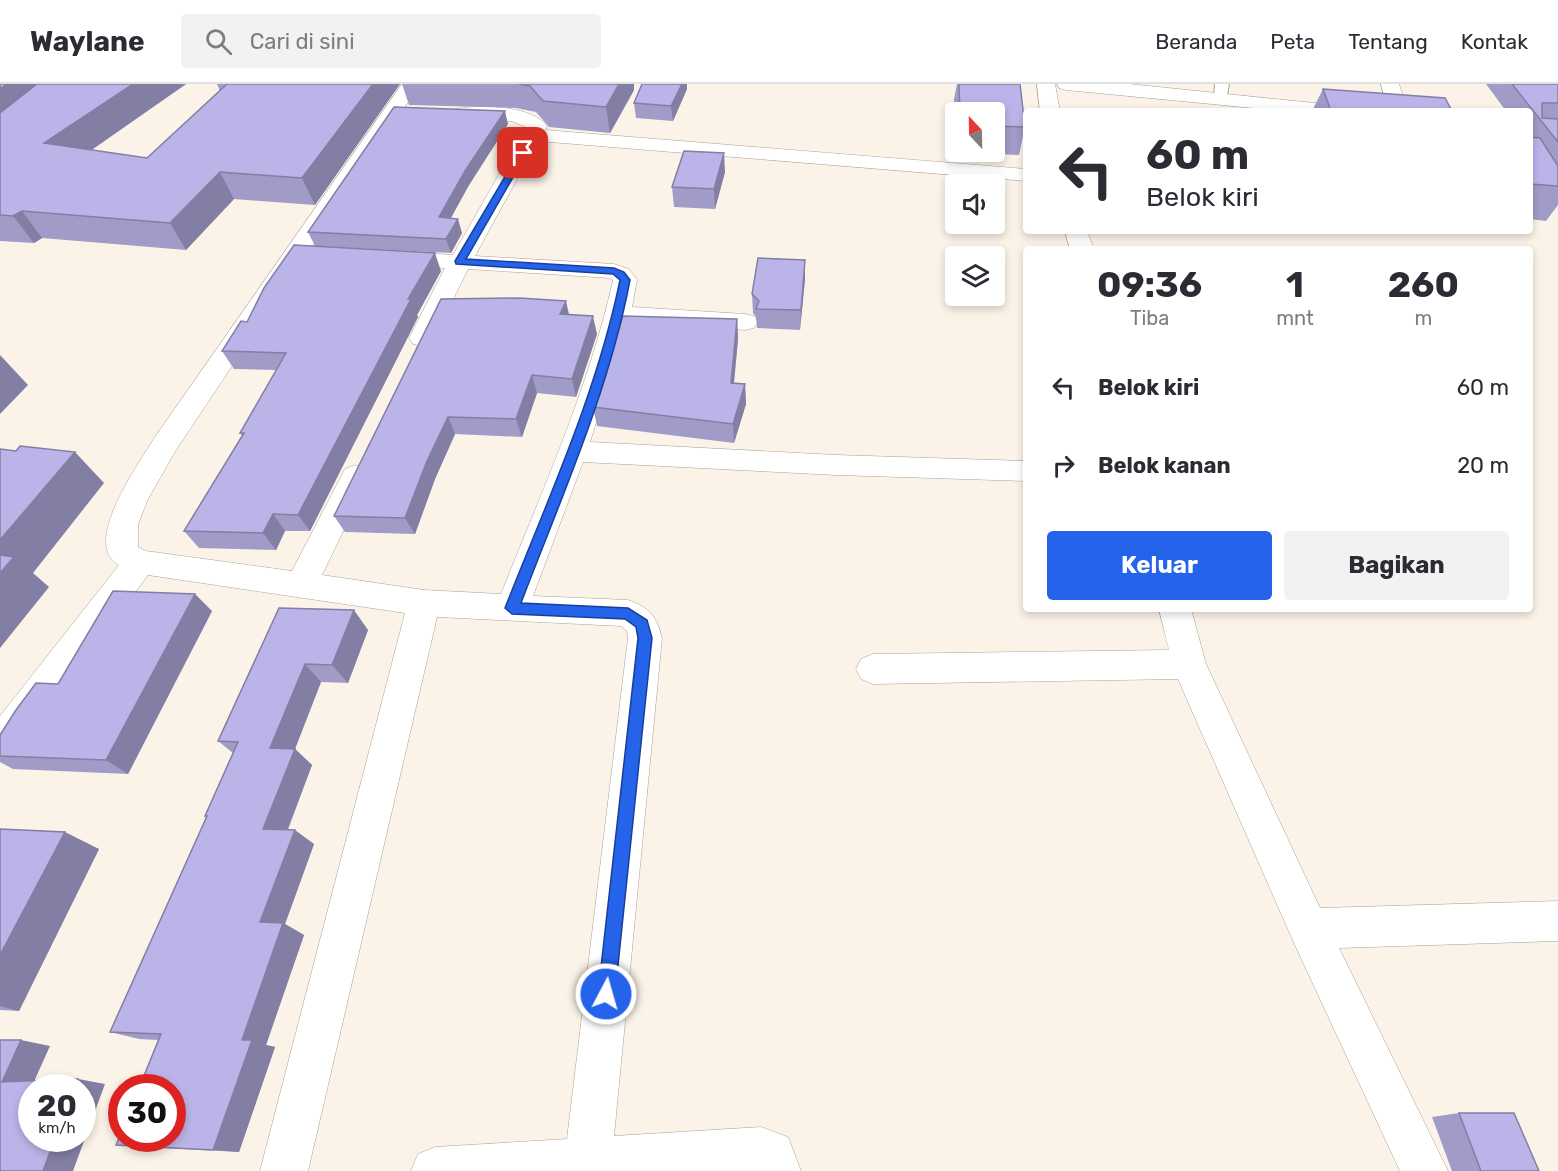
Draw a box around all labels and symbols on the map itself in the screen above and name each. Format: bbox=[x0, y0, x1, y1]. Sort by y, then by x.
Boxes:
north arrow bbox=[945, 102, 1005, 162]
pin bbox=[497, 127, 548, 178]
position arrow bbox=[574, 962, 638, 1026]
speed limit sign: 30 bbox=[108, 1074, 186, 1152]

